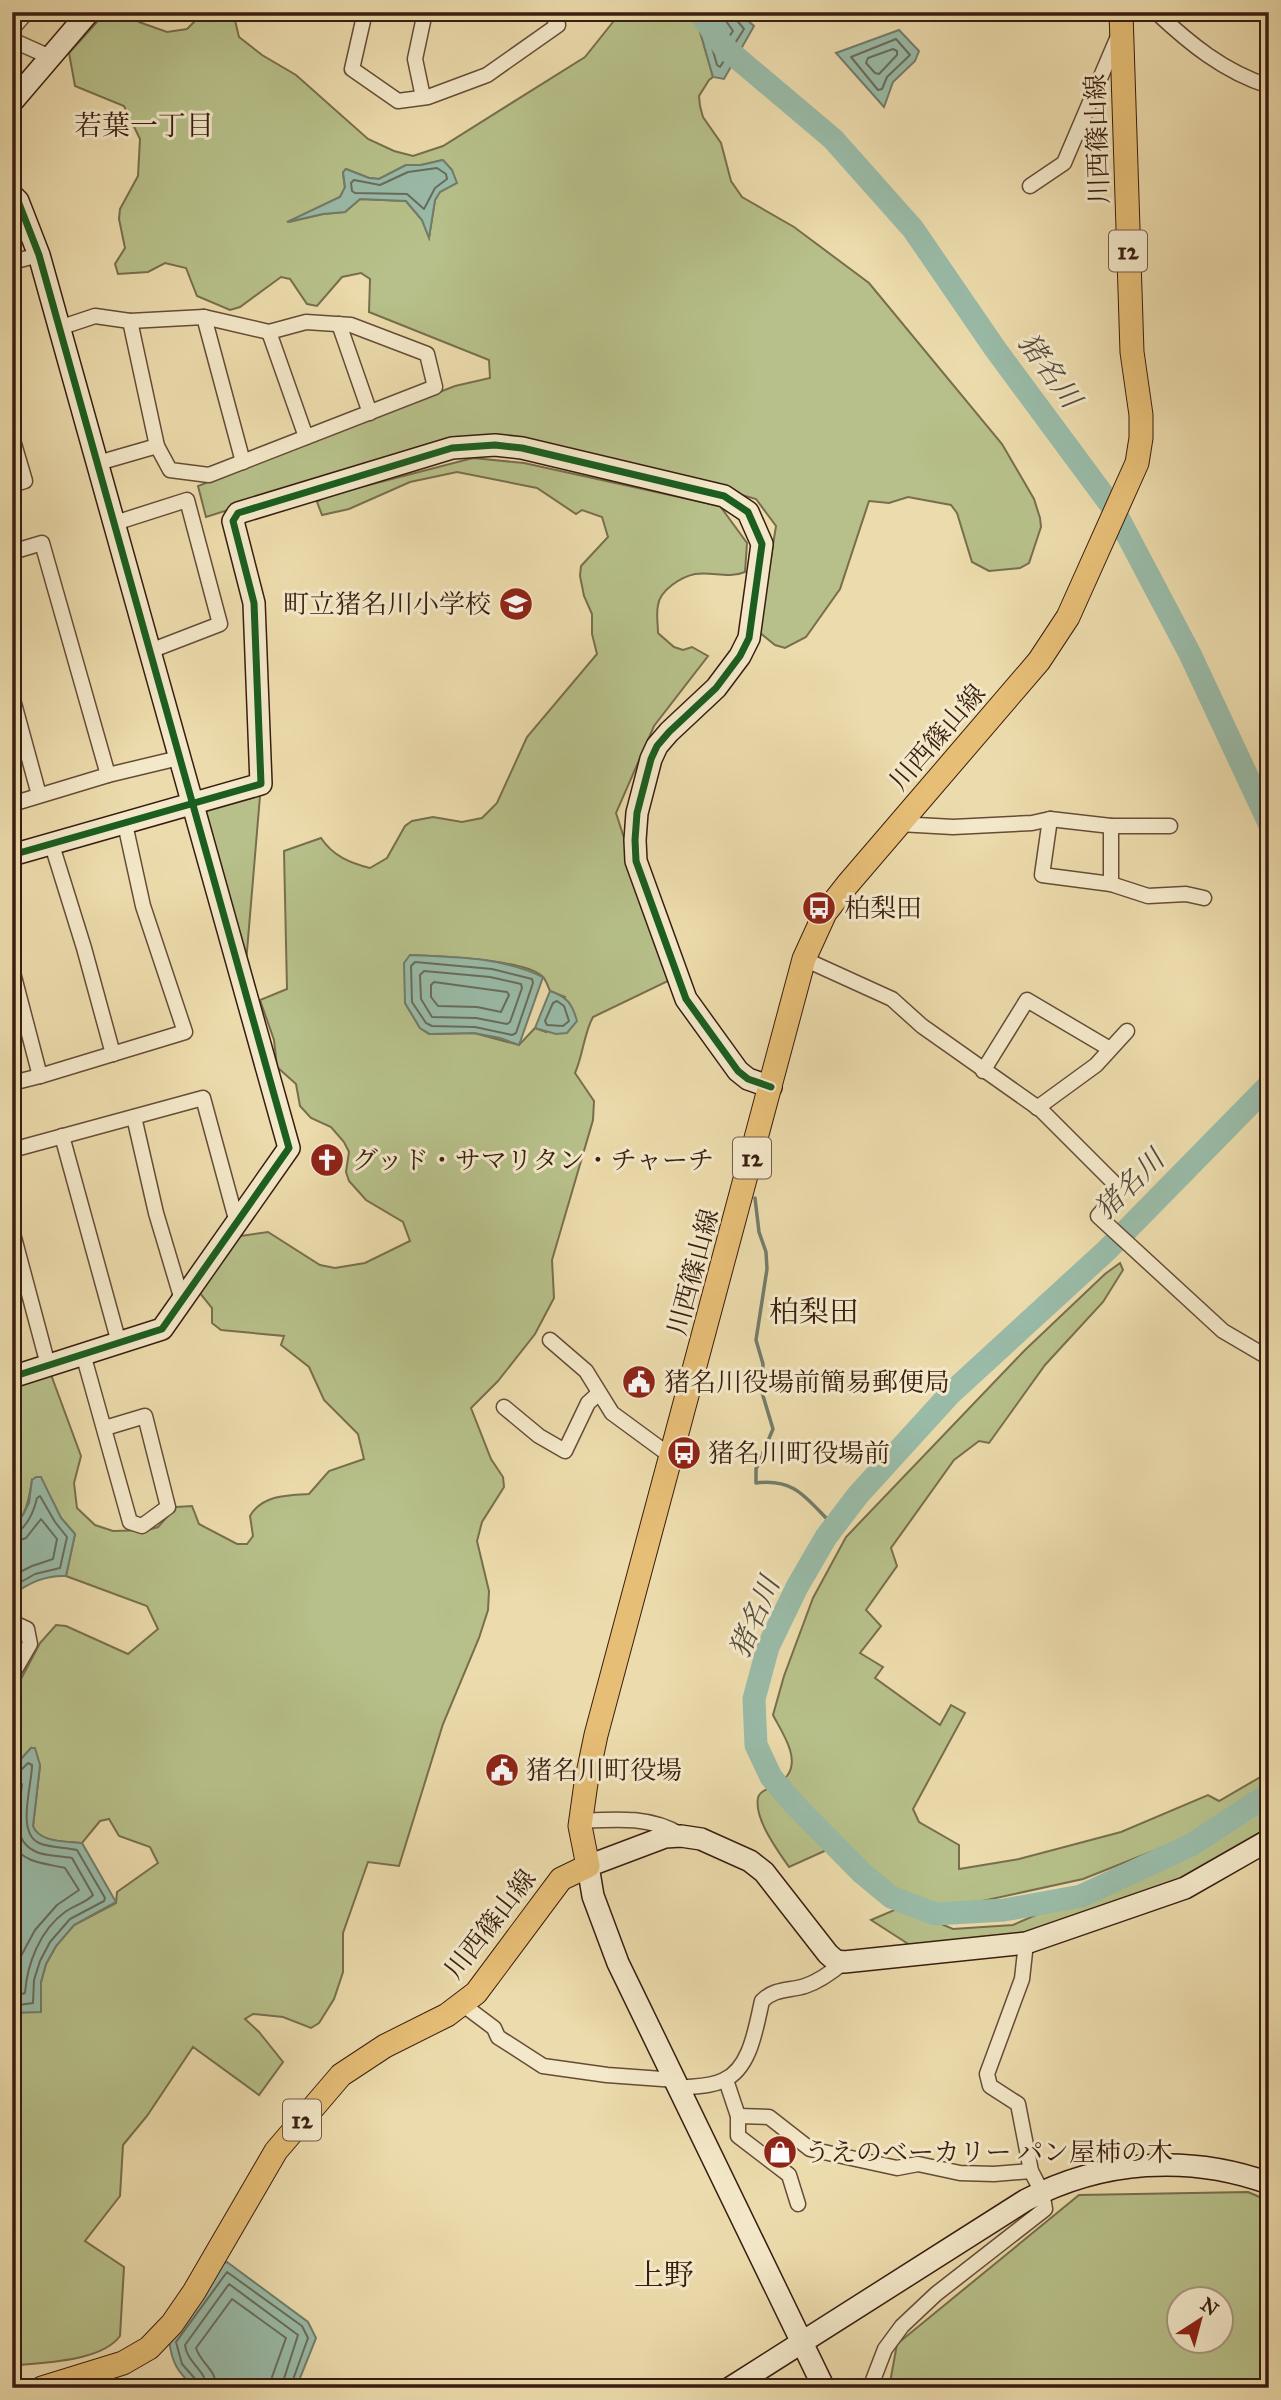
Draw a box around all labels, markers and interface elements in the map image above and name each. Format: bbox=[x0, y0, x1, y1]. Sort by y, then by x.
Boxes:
street label: 川西篠山線 bbox=[1079, 73, 1115, 205]
district label: 若葉一丁目 bbox=[74, 108, 214, 143]
road number: 12 bbox=[1109, 230, 1147, 272]
water label: 猪名川 bbox=[1011, 326, 1090, 417]
school or university icon: 町立猪名川小学校 bbox=[497, 585, 535, 623]
place label: 町立猪名川小学校 bbox=[283, 588, 491, 620]
street label: 川西篠山線 bbox=[882, 677, 992, 797]
bus stop icon: 柏梨田 bbox=[800, 889, 838, 927]
place label: 柏梨田 bbox=[844, 892, 922, 924]
road number: 12 bbox=[733, 1138, 771, 1178]
water label: 猪名川 bbox=[1087, 1140, 1174, 1226]
church icon: グッド・サマリタン・チャーチ bbox=[308, 1141, 346, 1179]
place label: グッド・サマリタン・チャーチ bbox=[352, 1144, 714, 1176]
street label: 川西篠山線 bbox=[661, 1205, 725, 1339]
district label: 柏梨田 bbox=[769, 1294, 859, 1330]
public building icon: 猪名川役場前簡易郵便局 bbox=[620, 1363, 658, 1401]
place label: 猪名川役場前簡易郵便局 bbox=[664, 1366, 950, 1398]
bus stop icon: 猪名川町役場前 bbox=[665, 1434, 703, 1472]
place label: 猪名川町役場前 bbox=[708, 1437, 890, 1469]
water label: 猪名川 bbox=[722, 1569, 788, 1663]
public building icon: 猪名川町役場 bbox=[483, 1751, 521, 1789]
place label: 猪名川町役場 bbox=[526, 1754, 682, 1786]
street label: 川西篠山線 bbox=[437, 1863, 543, 1985]
road number: 12 bbox=[283, 2099, 321, 2140]
shop icon: うえのベーカリー パン屋柿の木 bbox=[761, 2133, 799, 2171]
place label: うえのベーカリー パン屋柿の木 bbox=[804, 2136, 1173, 2168]
district label: 上野 bbox=[634, 2257, 694, 2293]
north arrow bbox=[1166, 2284, 1236, 2354]
text: N bbox=[1196, 2293, 1223, 2321]

